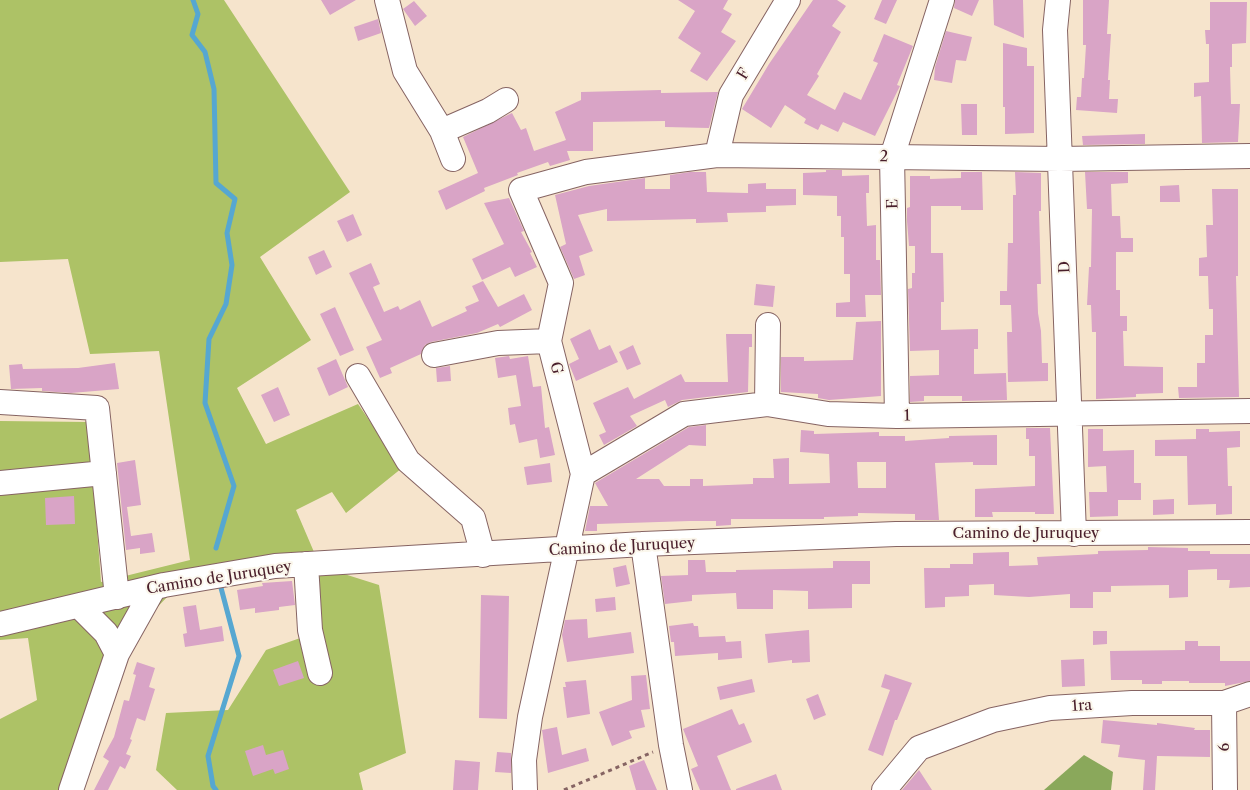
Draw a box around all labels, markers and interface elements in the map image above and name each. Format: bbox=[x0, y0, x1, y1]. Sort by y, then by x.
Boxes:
street label: F bbox=[734, 65, 754, 83]
street label: 2 bbox=[880, 148, 888, 166]
street label: E bbox=[884, 199, 902, 209]
street label: D bbox=[1056, 261, 1074, 273]
street label: G bbox=[546, 360, 566, 376]
street label: 1 bbox=[904, 407, 910, 425]
street label: Camino de Juruquey bbox=[953, 525, 1099, 543]
street label: Camino de Juruquey bbox=[548, 534, 696, 560]
street label: Camino de Juruquey bbox=[145, 558, 293, 598]
street label: 1ra bbox=[1071, 696, 1093, 716]
street label: 6 bbox=[1216, 743, 1234, 751]

